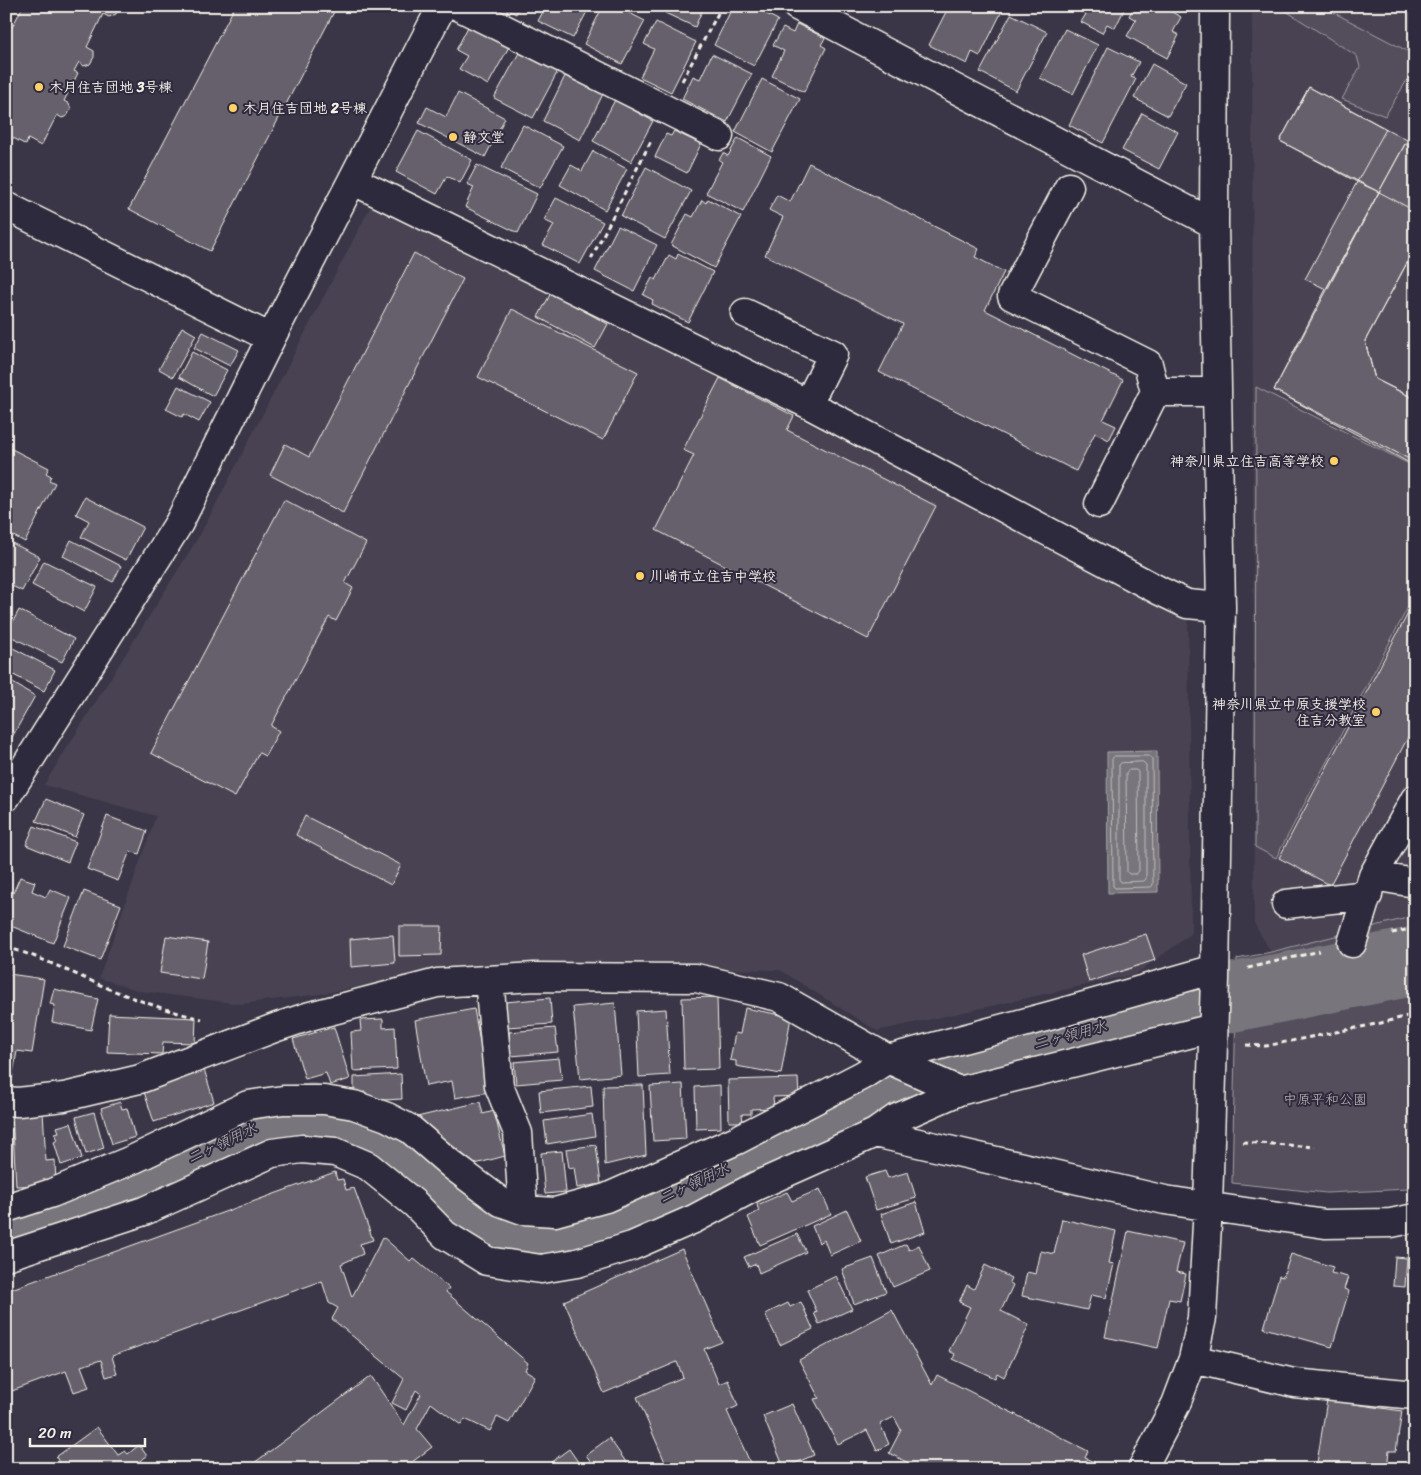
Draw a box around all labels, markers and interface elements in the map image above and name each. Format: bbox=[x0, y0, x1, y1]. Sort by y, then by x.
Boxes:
place label: 木月住吉団地 3号棟 bbox=[49, 75, 173, 100]
marker: 木月住吉団地 3号棟 bbox=[33, 81, 45, 93]
place label: 木月住吉団地 2号棟 bbox=[243, 96, 368, 121]
marker: 木月住吉団地 2号棟 bbox=[227, 102, 239, 114]
place label: 静文堂 bbox=[463, 125, 505, 150]
marker: 静文堂 bbox=[447, 131, 459, 143]
place label: 神奈川県立住吉高等学校 bbox=[1170, 449, 1324, 474]
marker: 神奈川県立住吉高等学校 bbox=[1328, 455, 1340, 467]
place label: 川崎市立住吉中学校 bbox=[650, 564, 776, 589]
marker: 川崎市立住吉中学校 bbox=[634, 570, 646, 582]
place label: 神奈川県立中原支援学校 住吉分教室 bbox=[1212, 692, 1366, 733]
marker: 神奈川県立中原支援学校 住吉分教室 bbox=[1370, 706, 1382, 718]
water label: 二ヶ領用水 bbox=[1030, 1013, 1110, 1057]
park label: 中原平和公園 bbox=[1283, 1087, 1367, 1112]
water label: 二ヶ領用水 bbox=[183, 1115, 261, 1171]
water label: 二ヶ領用水 bbox=[655, 1155, 733, 1211]
scale bar bbox=[30, 1415, 145, 1447]
text: 20 m bbox=[38, 1420, 72, 1446]

